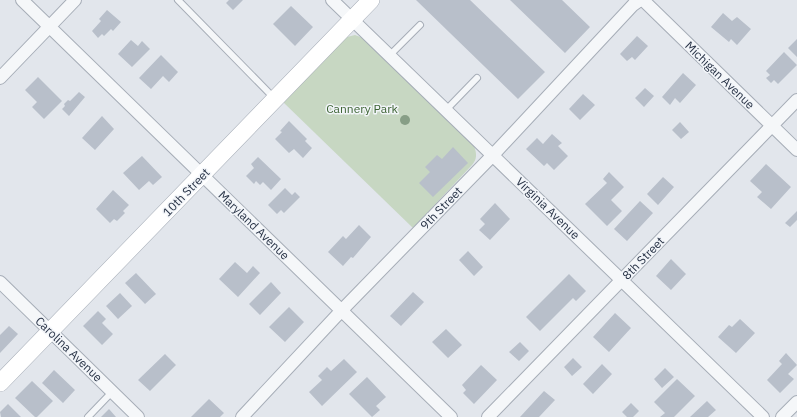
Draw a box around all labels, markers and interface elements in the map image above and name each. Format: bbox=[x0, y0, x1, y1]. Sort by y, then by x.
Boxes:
street label: Michigan Avenue bbox=[682, 38, 758, 112]
park label: Cannery Park bbox=[326, 101, 399, 116]
street label: 10th Street bbox=[159, 165, 213, 219]
street label: Virginia Avenue bbox=[513, 174, 583, 242]
street label: 9th Street bbox=[417, 183, 465, 233]
street label: Maryland Avenue bbox=[215, 187, 293, 263]
street label: 8th Street bbox=[619, 233, 667, 283]
street label: Carolina Avenue bbox=[32, 313, 106, 385]

